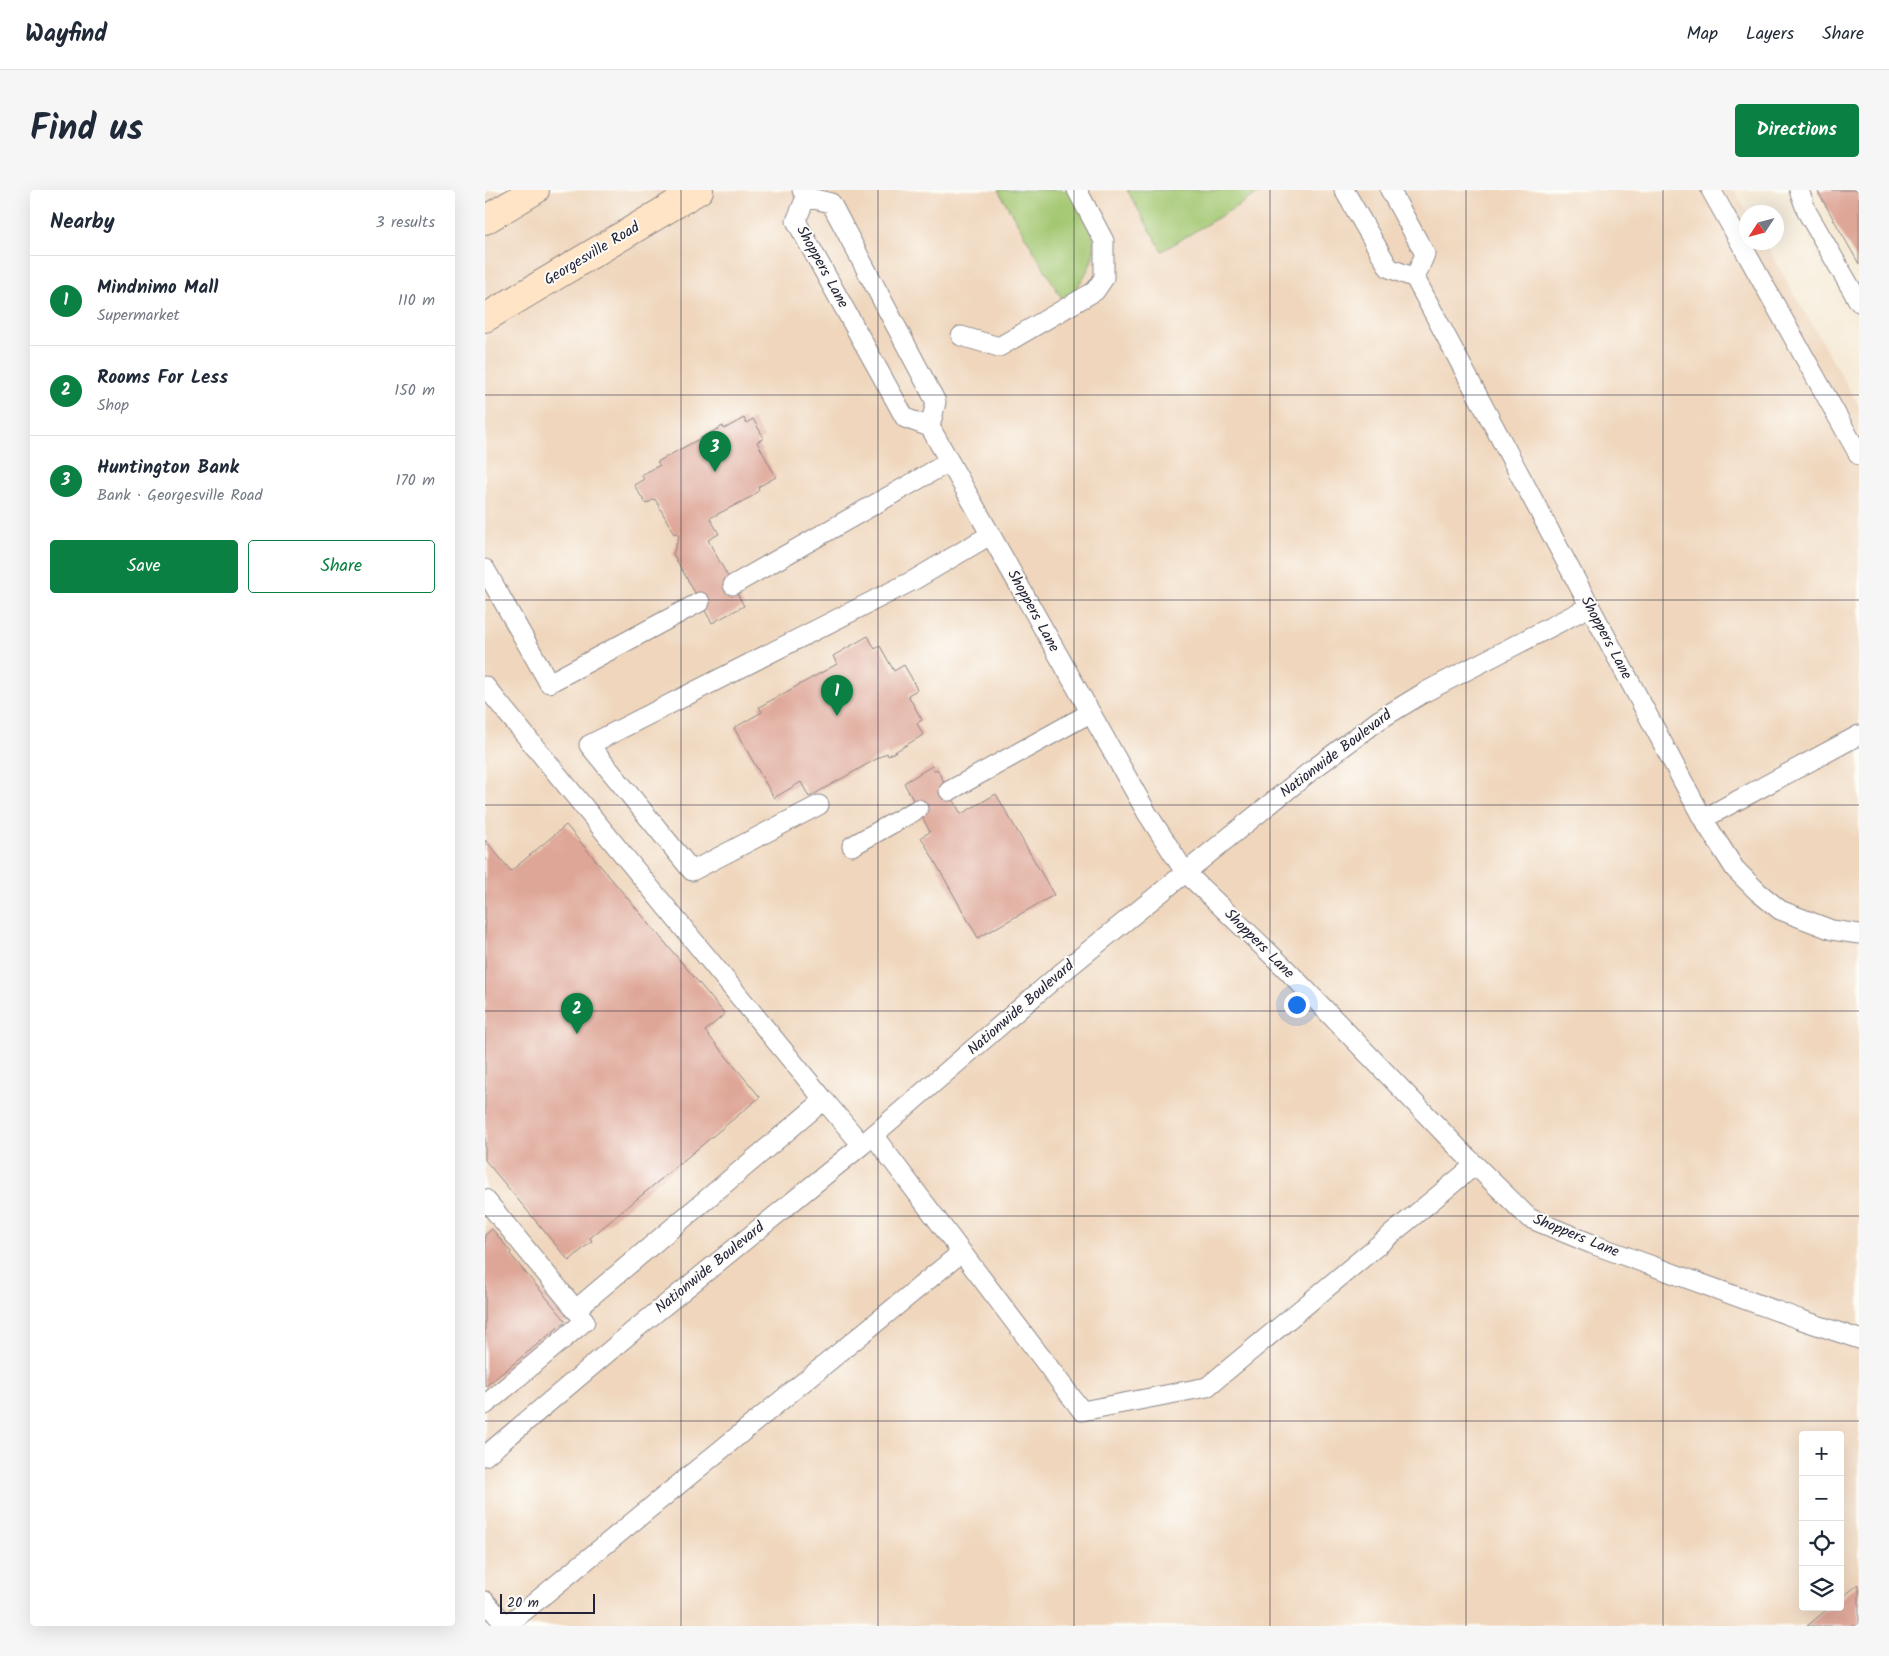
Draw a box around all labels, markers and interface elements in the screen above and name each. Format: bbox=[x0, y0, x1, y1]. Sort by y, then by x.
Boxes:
text: Wayfind bbox=[25, 15, 107, 54]
text: Map bbox=[1687, 20, 1718, 49]
text: Layers bbox=[1746, 20, 1794, 49]
text: Share bbox=[1822, 20, 1864, 49]
text: Find us bbox=[30, 102, 143, 158]
button: Directions bbox=[1735, 104, 1859, 157]
north arrow bbox=[1739, 205, 1784, 250]
text: Nearby bbox=[50, 206, 115, 239]
text: 3 results bbox=[376, 210, 435, 235]
street label: Georgesville Road bbox=[540, 216, 645, 292]
street label: Shoppers Lane bbox=[789, 221, 855, 313]
text: Mindnimo Mall bbox=[97, 273, 218, 303]
text: 1 bbox=[64, 288, 68, 313]
text: 110 m bbox=[398, 288, 435, 313]
text: Supermarket bbox=[97, 303, 180, 328]
text: Rooms For Less bbox=[97, 363, 228, 393]
text: 2 bbox=[61, 378, 71, 403]
text: 150 m bbox=[394, 378, 435, 403]
text: Shop bbox=[97, 393, 129, 418]
pin: 3 bbox=[699, 431, 731, 472]
text: Huntington Bank bbox=[97, 453, 239, 483]
text: 3 bbox=[62, 468, 70, 493]
text: 170 m bbox=[395, 468, 435, 493]
text: Bank · Georgesville Road bbox=[97, 483, 263, 508]
button: Save bbox=[50, 540, 238, 593]
button: Share bbox=[248, 540, 435, 593]
street label: Shoppers Lane bbox=[1000, 565, 1066, 657]
street label: Shoppers Lane bbox=[1574, 592, 1638, 684]
pin: 1 bbox=[821, 675, 853, 716]
street label: Nationwide Boulevard bbox=[1275, 703, 1398, 804]
street label: Shoppers Lane bbox=[1218, 903, 1300, 985]
street label: Nationwide Boulevard bbox=[962, 954, 1080, 1061]
your location bbox=[1284, 992, 1310, 1018]
pin: 2 bbox=[561, 993, 593, 1034]
street label: Shoppers Lane bbox=[1529, 1208, 1623, 1264]
street label: Nationwide Boulevard bbox=[650, 1216, 770, 1320]
map controls bbox=[1799, 1431, 1844, 1611]
button: + bbox=[1799, 1431, 1844, 1476]
button: − bbox=[1799, 1476, 1844, 1521]
button: locate bbox=[1799, 1521, 1844, 1566]
button: layers bbox=[1799, 1566, 1844, 1611]
scale bar bbox=[500, 1591, 595, 1614]
text: 20 m bbox=[507, 1592, 539, 1614]

